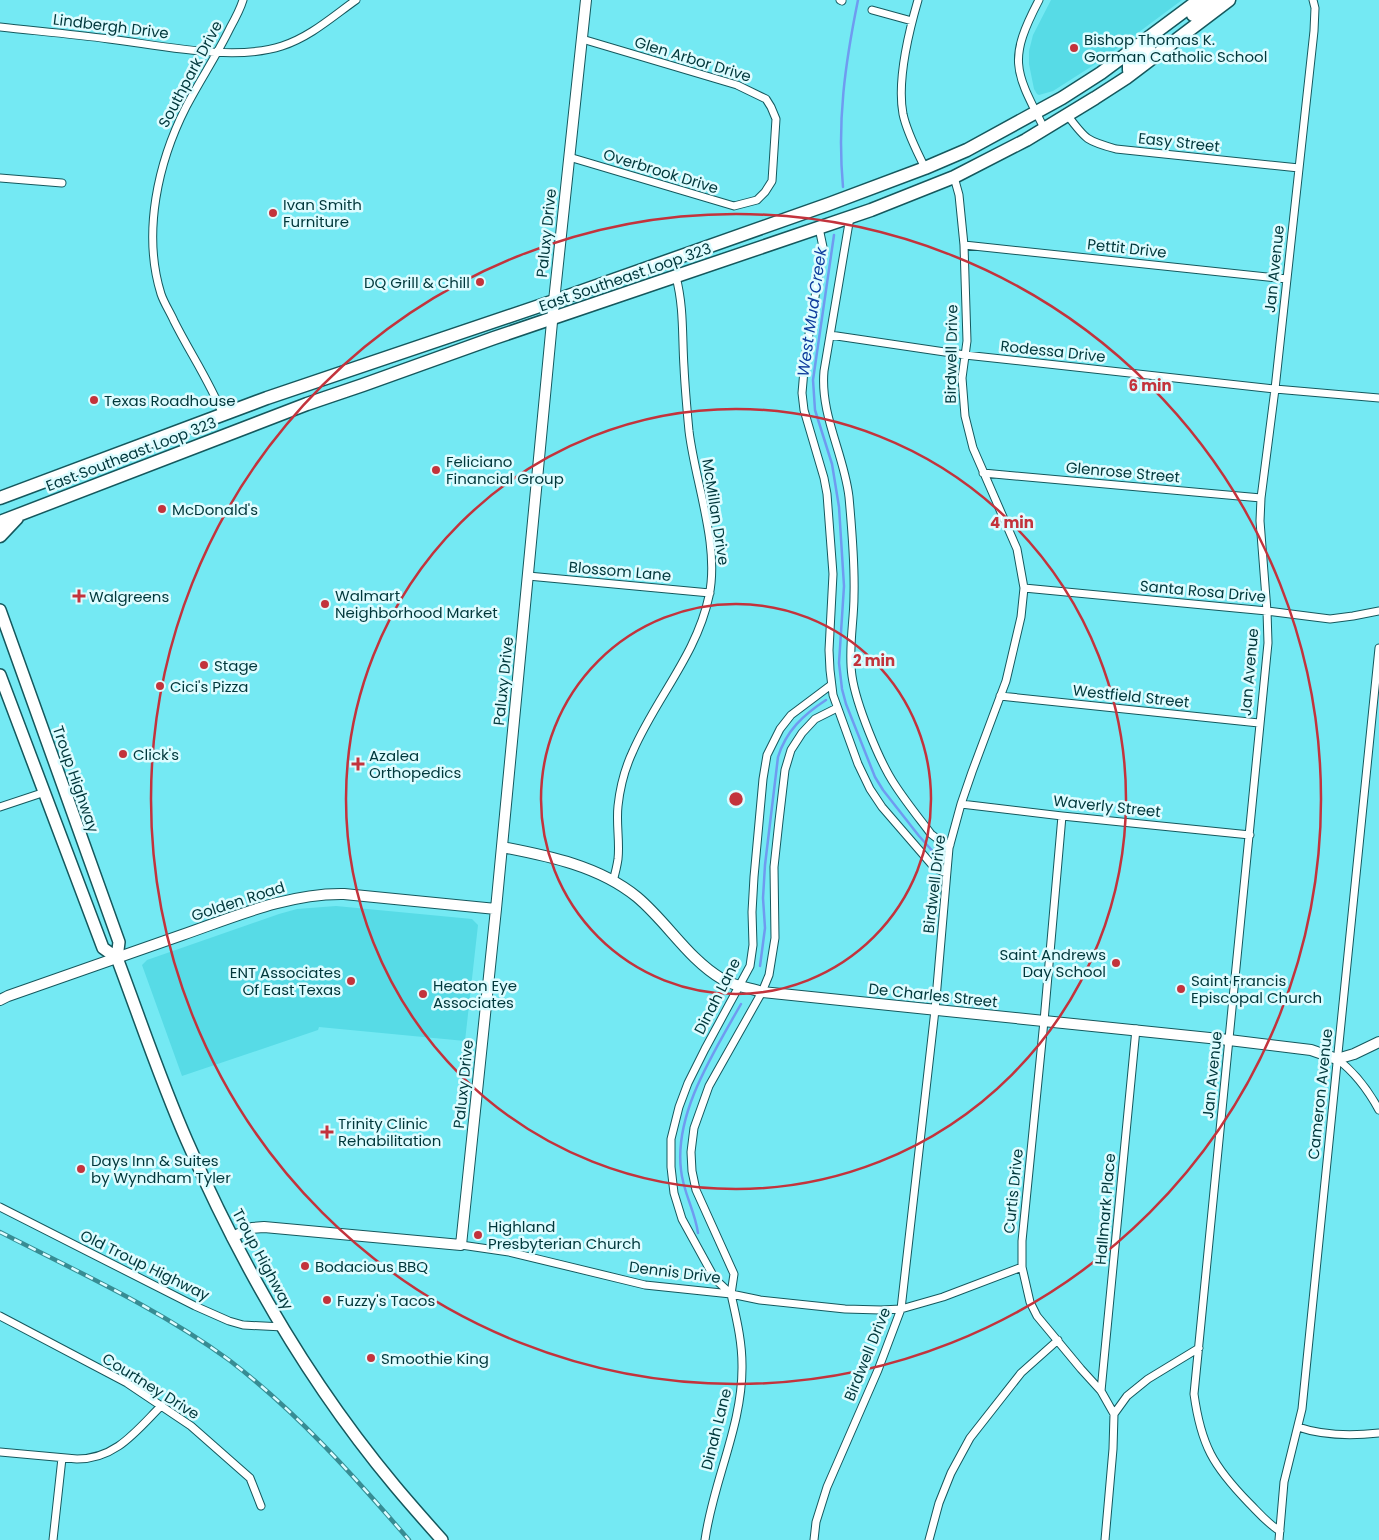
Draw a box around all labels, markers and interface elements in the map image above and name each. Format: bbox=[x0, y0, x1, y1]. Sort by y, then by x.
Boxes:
street label: Lindbergh Drive bbox=[52, 8, 170, 44]
street label: Southpark Drive bbox=[153, 17, 227, 131]
place label: Bishop Thomas K. Gorman Catholic School bbox=[1084, 29, 1267, 67]
street label: Glen Arbor Drive bbox=[632, 31, 754, 87]
marker: Bishop Thomas K. Gorman Catholic School bbox=[1068, 42, 1080, 54]
street label: Easy Street bbox=[1137, 127, 1221, 157]
street label: Overbrook Drive bbox=[601, 144, 721, 198]
street label: Paluxy Drive bbox=[531, 187, 561, 279]
place label: Ivan Smith Furniture bbox=[283, 194, 362, 232]
marker: Ivan Smith Furniture bbox=[267, 207, 279, 219]
street label: Jan Avenue bbox=[1259, 224, 1289, 314]
street label: Pettit Drive bbox=[1086, 233, 1168, 263]
street label: East Southeast Loop 323 bbox=[536, 238, 714, 316]
water label: West Mud Creek bbox=[792, 245, 833, 378]
place label: DQ Grill & Chill bbox=[364, 272, 470, 293]
marker: DQ Grill & Chill bbox=[474, 276, 486, 288]
street label: Birdwell Drive bbox=[940, 304, 962, 404]
street label: Rodessa Drive bbox=[999, 335, 1107, 367]
text: 6 min bbox=[1128, 375, 1172, 396]
place label: Texas Roadhouse bbox=[104, 390, 236, 411]
marker: Texas Roadhouse bbox=[88, 394, 100, 406]
street label: East Southeast Loop 323 bbox=[43, 412, 219, 496]
place label: Feliciano Financial Group bbox=[446, 451, 564, 489]
street label: McMillan Drive bbox=[697, 457, 735, 567]
street label: Glenrose Street bbox=[1065, 457, 1181, 487]
marker: Feliciano Financial Group bbox=[430, 464, 442, 476]
place label: McDonald's bbox=[172, 499, 258, 520]
marker: McDonald's bbox=[156, 503, 168, 515]
text: 4 min bbox=[990, 512, 1034, 533]
street label: Blossom Lane bbox=[568, 556, 672, 586]
street label: Santa Rosa Drive bbox=[1139, 575, 1267, 607]
place label: Walmart Neighborhood Market bbox=[335, 585, 498, 623]
place label: Walgreens bbox=[89, 586, 169, 607]
marker: Walgreens bbox=[73, 590, 85, 602]
marker: Walmart Neighborhood Market bbox=[319, 598, 331, 610]
street label: Jan Avenue bbox=[1235, 627, 1263, 717]
street label: Paluxy Drive bbox=[488, 635, 518, 727]
text: 2 min bbox=[853, 650, 895, 671]
place label: Stage bbox=[214, 655, 258, 676]
marker: Stage bbox=[198, 659, 210, 671]
place label: Cici's Pizza bbox=[170, 676, 248, 697]
street label: Westfield Street bbox=[1072, 679, 1190, 713]
marker: Cici's Pizza bbox=[154, 680, 166, 692]
street label: Troup Highway bbox=[48, 723, 104, 836]
place label: Click's bbox=[133, 744, 179, 765]
place label: Azalea Orthopedics bbox=[369, 745, 461, 783]
marker: Click's bbox=[117, 748, 129, 760]
marker: Azalea Orthopedics bbox=[351, 757, 365, 771]
centre of rings bbox=[727, 790, 745, 808]
street label: Waverly Street bbox=[1052, 790, 1162, 822]
street label: Birdwell Drive bbox=[918, 833, 950, 935]
street label: Golden Road bbox=[189, 876, 287, 926]
place label: Saint Andrews Day School bbox=[999, 944, 1106, 982]
street label: Dinah Lane bbox=[689, 954, 745, 1038]
marker: Saint Andrews Day School bbox=[1110, 957, 1122, 969]
place label: ENT Associates Of East Texas bbox=[230, 962, 341, 1000]
place label: Saint Francis Episcopal Church bbox=[1191, 970, 1322, 1008]
marker: ENT Associates Of East Texas bbox=[345, 975, 357, 987]
place label: Heaton Eye Associates bbox=[433, 975, 517, 1013]
street label: De Charles Street bbox=[867, 978, 999, 1012]
marker: Saint Francis Episcopal Church bbox=[1175, 983, 1187, 995]
marker: Heaton Eye Associates bbox=[417, 988, 429, 1000]
street label: Cameron Avenue bbox=[1303, 1027, 1337, 1161]
street label: Jan Avenue bbox=[1197, 1030, 1227, 1120]
street label: Paluxy Drive bbox=[448, 1038, 478, 1130]
place label: Trinity Clinic Rehabilitation bbox=[338, 1113, 441, 1151]
marker: Trinity Clinic Rehabilitation bbox=[320, 1125, 334, 1139]
street label: Curtis Drive bbox=[998, 1147, 1028, 1235]
place label: Days Inn & Suites by Wyndham Tyler bbox=[91, 1150, 231, 1188]
street label: Hallmark Place bbox=[1090, 1152, 1120, 1266]
marker: Days Inn & Suites by Wyndham Tyler bbox=[75, 1163, 87, 1175]
street label: Troup Highway bbox=[227, 1205, 299, 1314]
place label: Highland Presbyterian Church bbox=[488, 1216, 641, 1254]
street label: Old Troup Highway bbox=[77, 1225, 214, 1306]
marker: Highland Presbyterian Church bbox=[472, 1229, 484, 1241]
place label: Bodacious BBQ bbox=[315, 1256, 428, 1277]
street label: Dennis Drive bbox=[628, 1256, 722, 1288]
marker: Bodacious BBQ bbox=[299, 1260, 311, 1272]
place label: Fuzzy's Tacos bbox=[337, 1290, 435, 1311]
marker: Fuzzy's Tacos bbox=[321, 1294, 333, 1306]
street label: Birdwell Drive bbox=[839, 1304, 895, 1404]
street label: Courtney Drive bbox=[98, 1348, 204, 1424]
place label: Smoothie King bbox=[381, 1348, 489, 1369]
marker: Smoothie King bbox=[365, 1352, 377, 1364]
street label: Dinah Lane bbox=[696, 1386, 736, 1472]

